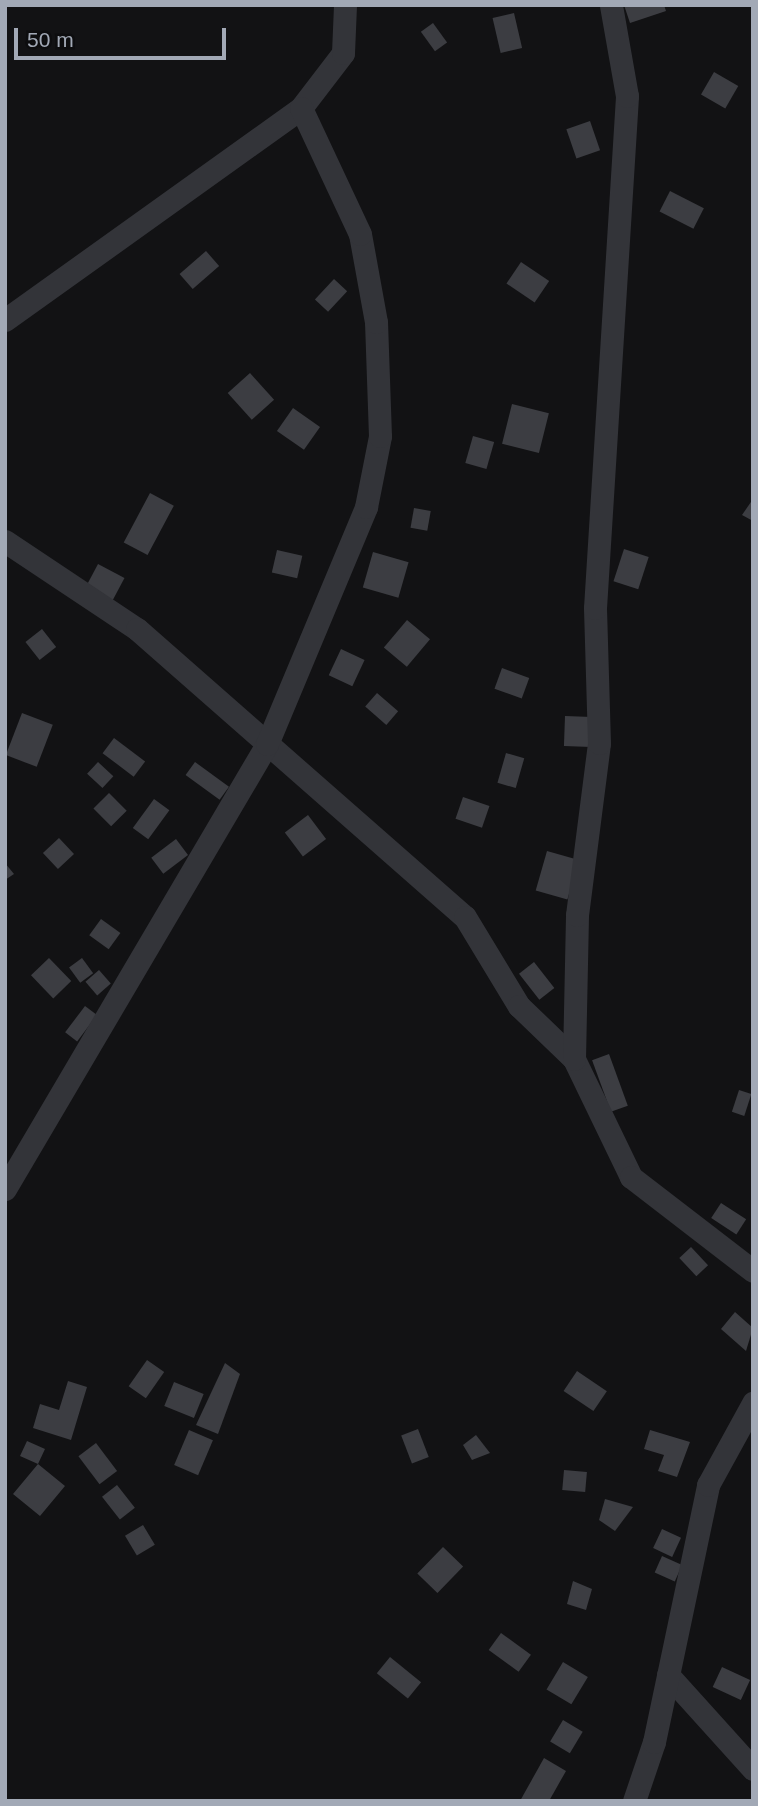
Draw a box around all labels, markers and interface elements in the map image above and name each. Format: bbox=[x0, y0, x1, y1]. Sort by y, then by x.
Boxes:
scale bar bbox=[18, 14, 229, 58]
text: 50 m bbox=[27, 28, 74, 51]

